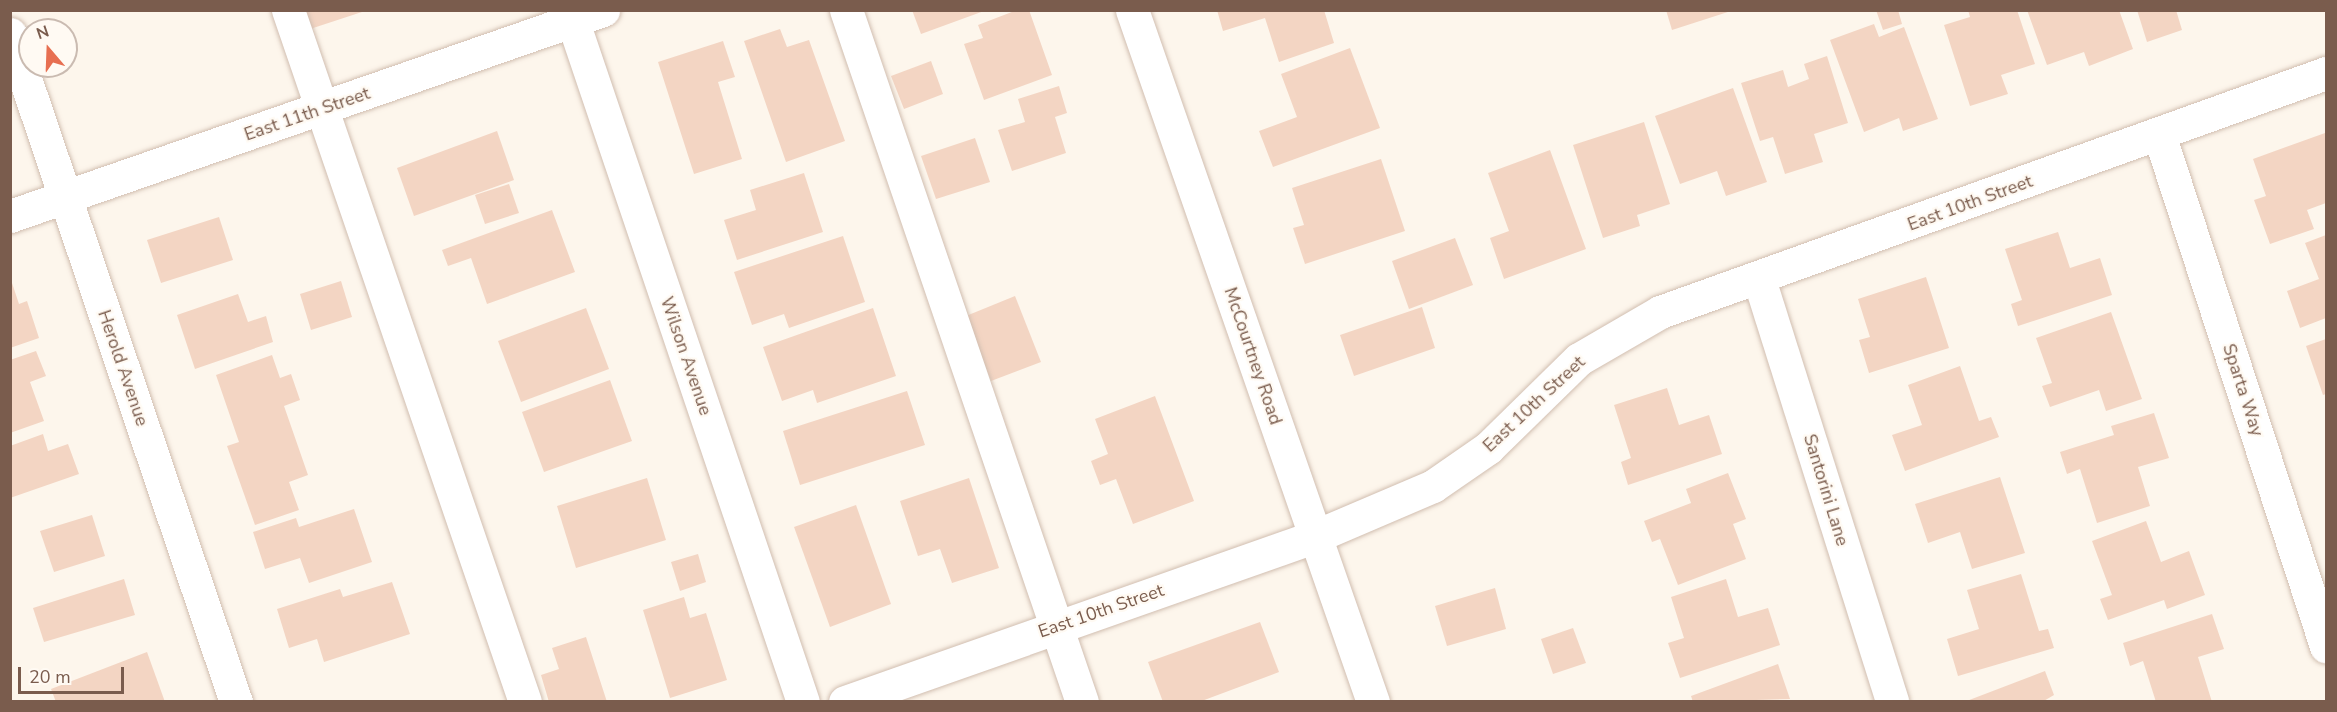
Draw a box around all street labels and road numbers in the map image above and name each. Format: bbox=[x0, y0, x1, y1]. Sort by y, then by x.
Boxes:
street label: East 11th Street bbox=[241, 82, 373, 146]
street label: East 10th Street bbox=[1905, 170, 2035, 236]
street label: McCourtney Road bbox=[1219, 284, 1287, 428]
street label: Wilson Avenue bbox=[656, 294, 716, 418]
street label: Herold Avenue bbox=[93, 307, 153, 429]
street label: Sparta Way bbox=[2218, 341, 2268, 439]
street label: East 10th Street bbox=[1479, 351, 1589, 457]
street label: Santorini Lane bbox=[1799, 431, 1853, 549]
street label: East 10th Street bbox=[1035, 579, 1167, 643]

